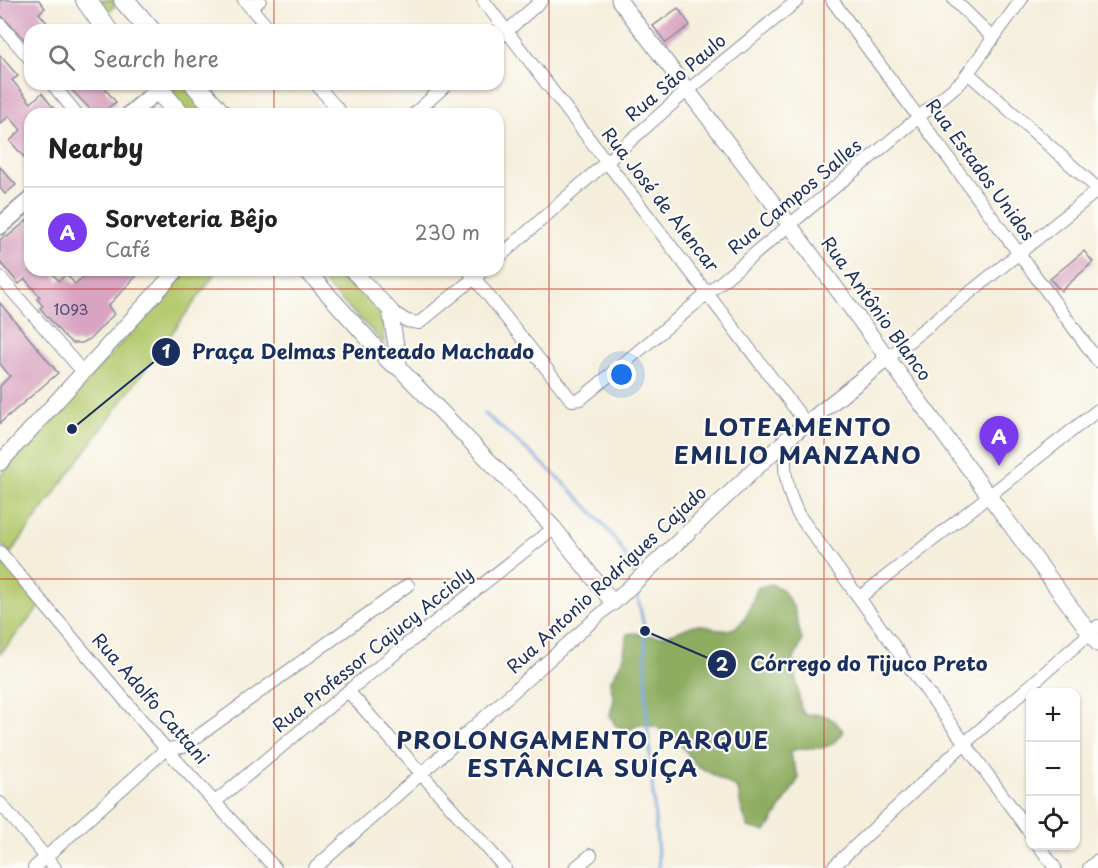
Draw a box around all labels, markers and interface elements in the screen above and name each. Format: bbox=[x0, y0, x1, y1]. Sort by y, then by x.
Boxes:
search box bbox=[24, 24, 504, 90]
street label: Rua São Paulo bbox=[619, 27, 731, 127]
icon: search bbox=[45, 41, 78, 74]
text: Search here bbox=[93, 41, 219, 74]
street label: Rua Estados Unidos bbox=[920, 92, 1042, 246]
street label: Rua José de Alencar bbox=[596, 121, 727, 278]
text: Nearby bbox=[48, 128, 143, 167]
street label: Rua Campos Salles bbox=[721, 132, 867, 260]
text: Sorveteria Bêjo bbox=[105, 201, 277, 234]
text: A bbox=[60, 217, 75, 247]
text: 230 m bbox=[415, 217, 480, 247]
street label: Rua Antônio Blanco bbox=[816, 230, 939, 386]
text: Café bbox=[105, 234, 150, 264]
house number: 1093 bbox=[54, 297, 88, 320]
callout: Praça Delmas Penteado Machado bbox=[151, 333, 546, 371]
text: Praça Delmas Penteado Machado bbox=[192, 336, 534, 366]
text: 1 bbox=[162, 337, 171, 364]
your location bbox=[607, 360, 636, 389]
district label: LOTEAMENTO EMILIO MANZANO bbox=[674, 408, 922, 472]
pin: A bbox=[980, 416, 1018, 466]
street label: Rua Antonio Rodrigues Cajado bbox=[500, 479, 712, 679]
street label: Rua Professor Cajucy Accioly bbox=[266, 559, 478, 738]
street label: Rua Adolfo Cattani bbox=[86, 626, 216, 770]
callout: Córrego do Tijuco Preto bbox=[707, 645, 1001, 683]
text: Córrego do Tijuco Preto bbox=[750, 648, 988, 678]
text: 2 bbox=[716, 650, 729, 677]
map controls bbox=[1026, 688, 1080, 850]
button: + bbox=[1026, 688, 1080, 742]
district label: PROLONGAMENTO PARQUE ESTÂNCIA SUÍÇA bbox=[396, 721, 770, 785]
button: − bbox=[1026, 742, 1080, 796]
button: locate bbox=[1026, 796, 1080, 850]

